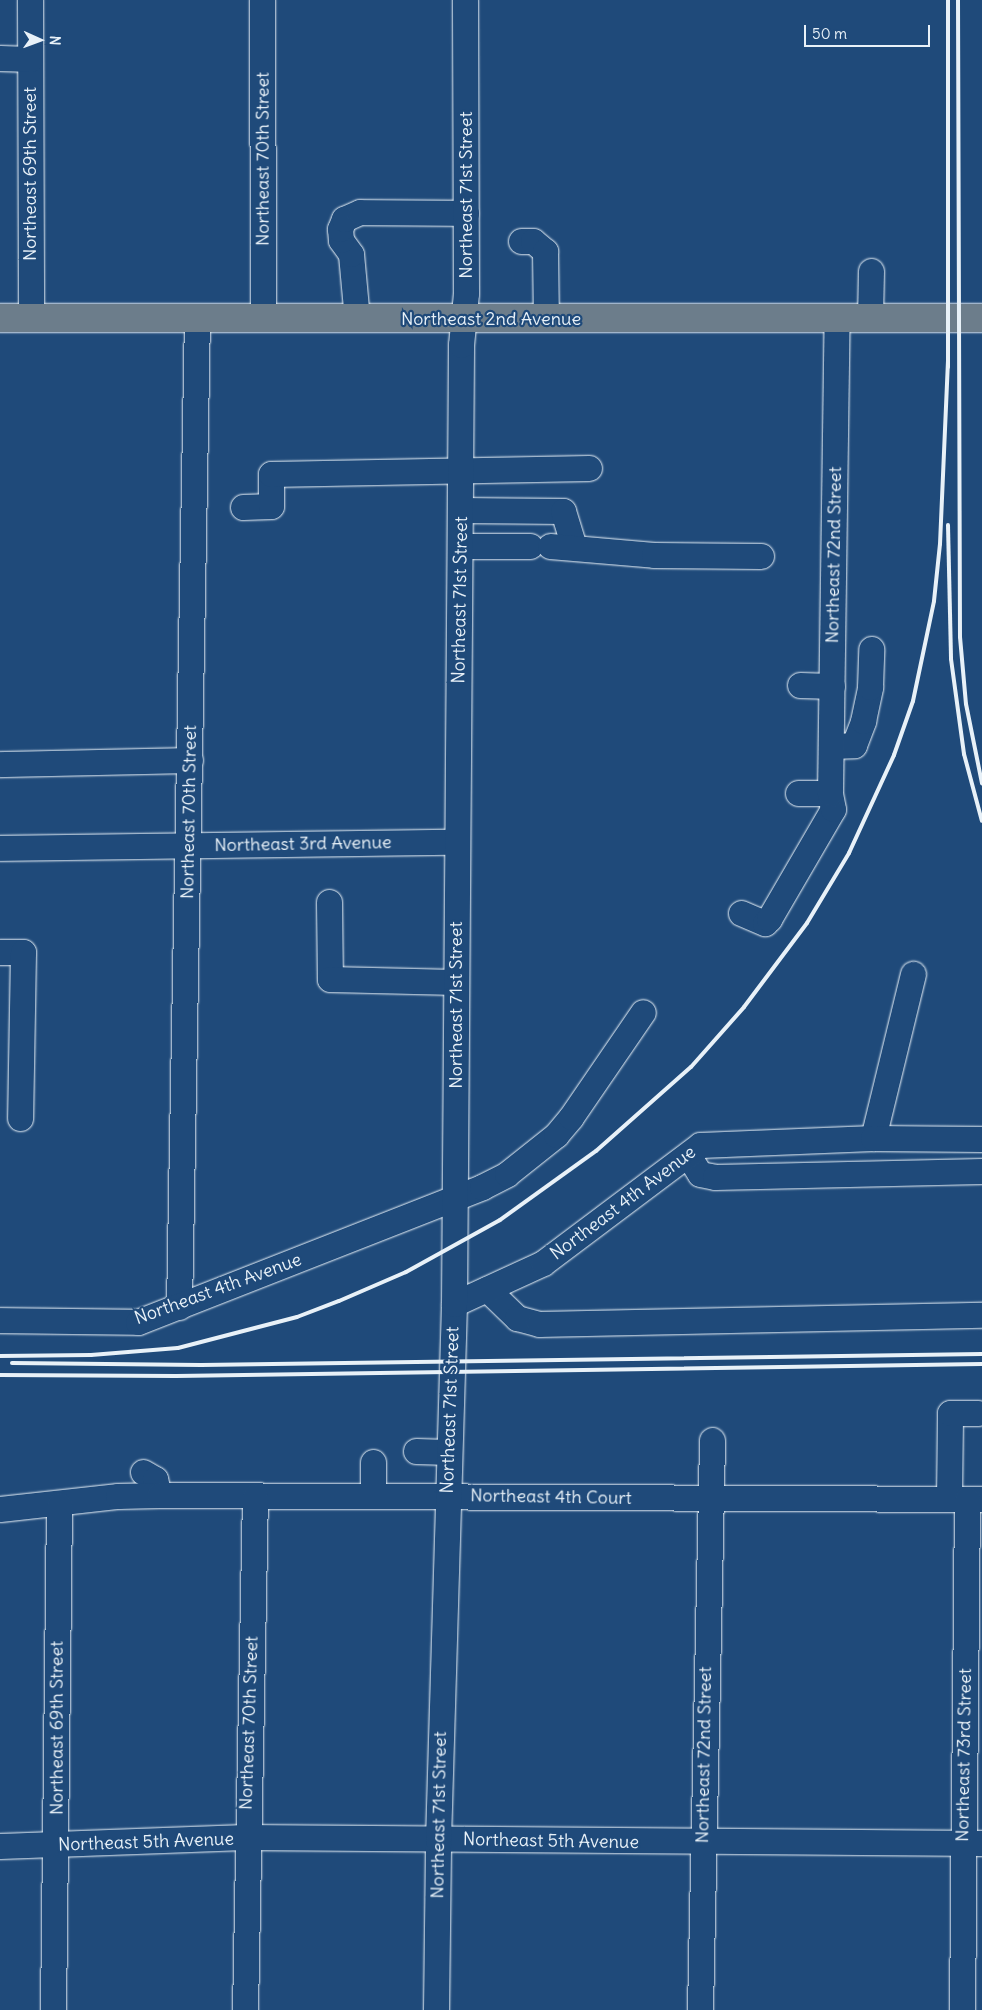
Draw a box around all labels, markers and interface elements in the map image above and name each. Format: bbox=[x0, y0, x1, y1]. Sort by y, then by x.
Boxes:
north arrow bbox=[15, 15, 65, 65]
scale bar bbox=[807, 15, 933, 47]
text: 50 m bbox=[812, 24, 847, 43]
text: N bbox=[46, 35, 64, 46]
street label: Northeast 70th Street bbox=[252, 72, 274, 246]
street label: Northeast 69th Street bbox=[19, 87, 41, 261]
street label: Northeast 71st Street bbox=[455, 111, 477, 279]
street label: Northeast 2nd Avenue bbox=[401, 308, 581, 330]
street label: Northeast 72nd Street bbox=[822, 466, 846, 644]
street label: Northeast 71st Street bbox=[448, 516, 472, 684]
street label: Northeast 70th Street bbox=[177, 725, 201, 899]
street label: Northeast 3rd Avenue bbox=[214, 832, 392, 856]
street label: Northeast 71st Street bbox=[445, 921, 467, 1089]
street label: Northeast 4th Avenue bbox=[546, 1141, 700, 1265]
street label: Northeast 4th Avenue bbox=[132, 1249, 304, 1329]
street label: Northeast 71st Street bbox=[436, 1326, 464, 1494]
street label: Northeast 4th Court bbox=[470, 1485, 632, 1509]
street label: Northeast 70th Street bbox=[235, 1636, 263, 1810]
street label: Northeast 69th Street bbox=[46, 1641, 68, 1815]
street label: Northeast 72nd Street bbox=[692, 1666, 716, 1844]
street label: Northeast 73rd Street bbox=[952, 1668, 976, 1842]
street label: Northeast 71st Street bbox=[427, 1731, 451, 1899]
street label: Northeast 5th Avenue bbox=[58, 1828, 234, 1856]
street label: Northeast 5th Avenue bbox=[463, 1829, 639, 1853]

